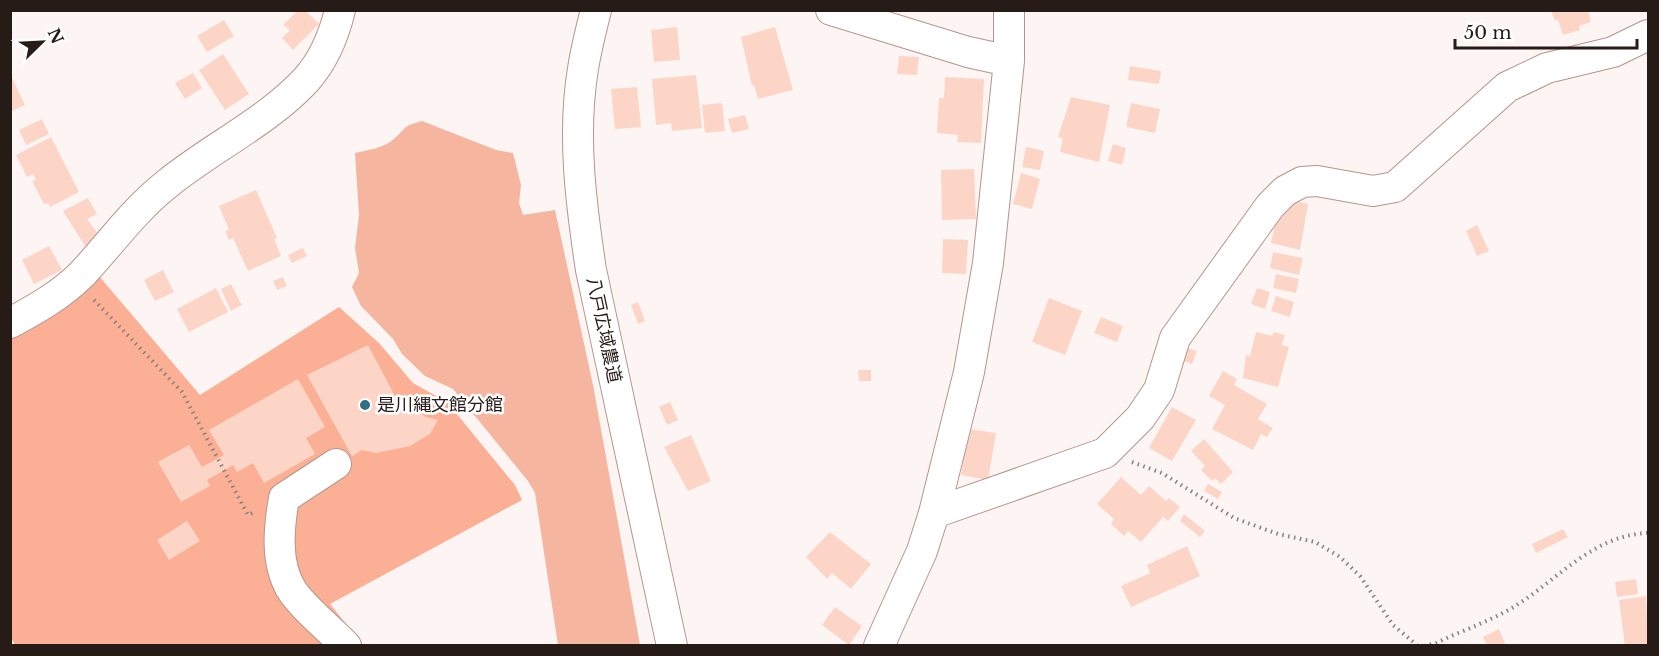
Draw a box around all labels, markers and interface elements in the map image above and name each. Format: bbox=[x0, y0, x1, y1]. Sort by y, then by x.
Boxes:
north arrow bbox=[12, 12, 72, 72]
scale bar bbox=[1455, 12, 1636, 50]
text: 50 m bbox=[1464, 22, 1512, 44]
text: N bbox=[44, 25, 68, 47]
street label: 八戸広域農道 bbox=[582, 275, 626, 385]
place label: 是川縄文館分館 bbox=[377, 394, 503, 416]
marker: 是川縄文館分館 bbox=[358, 398, 372, 412]

